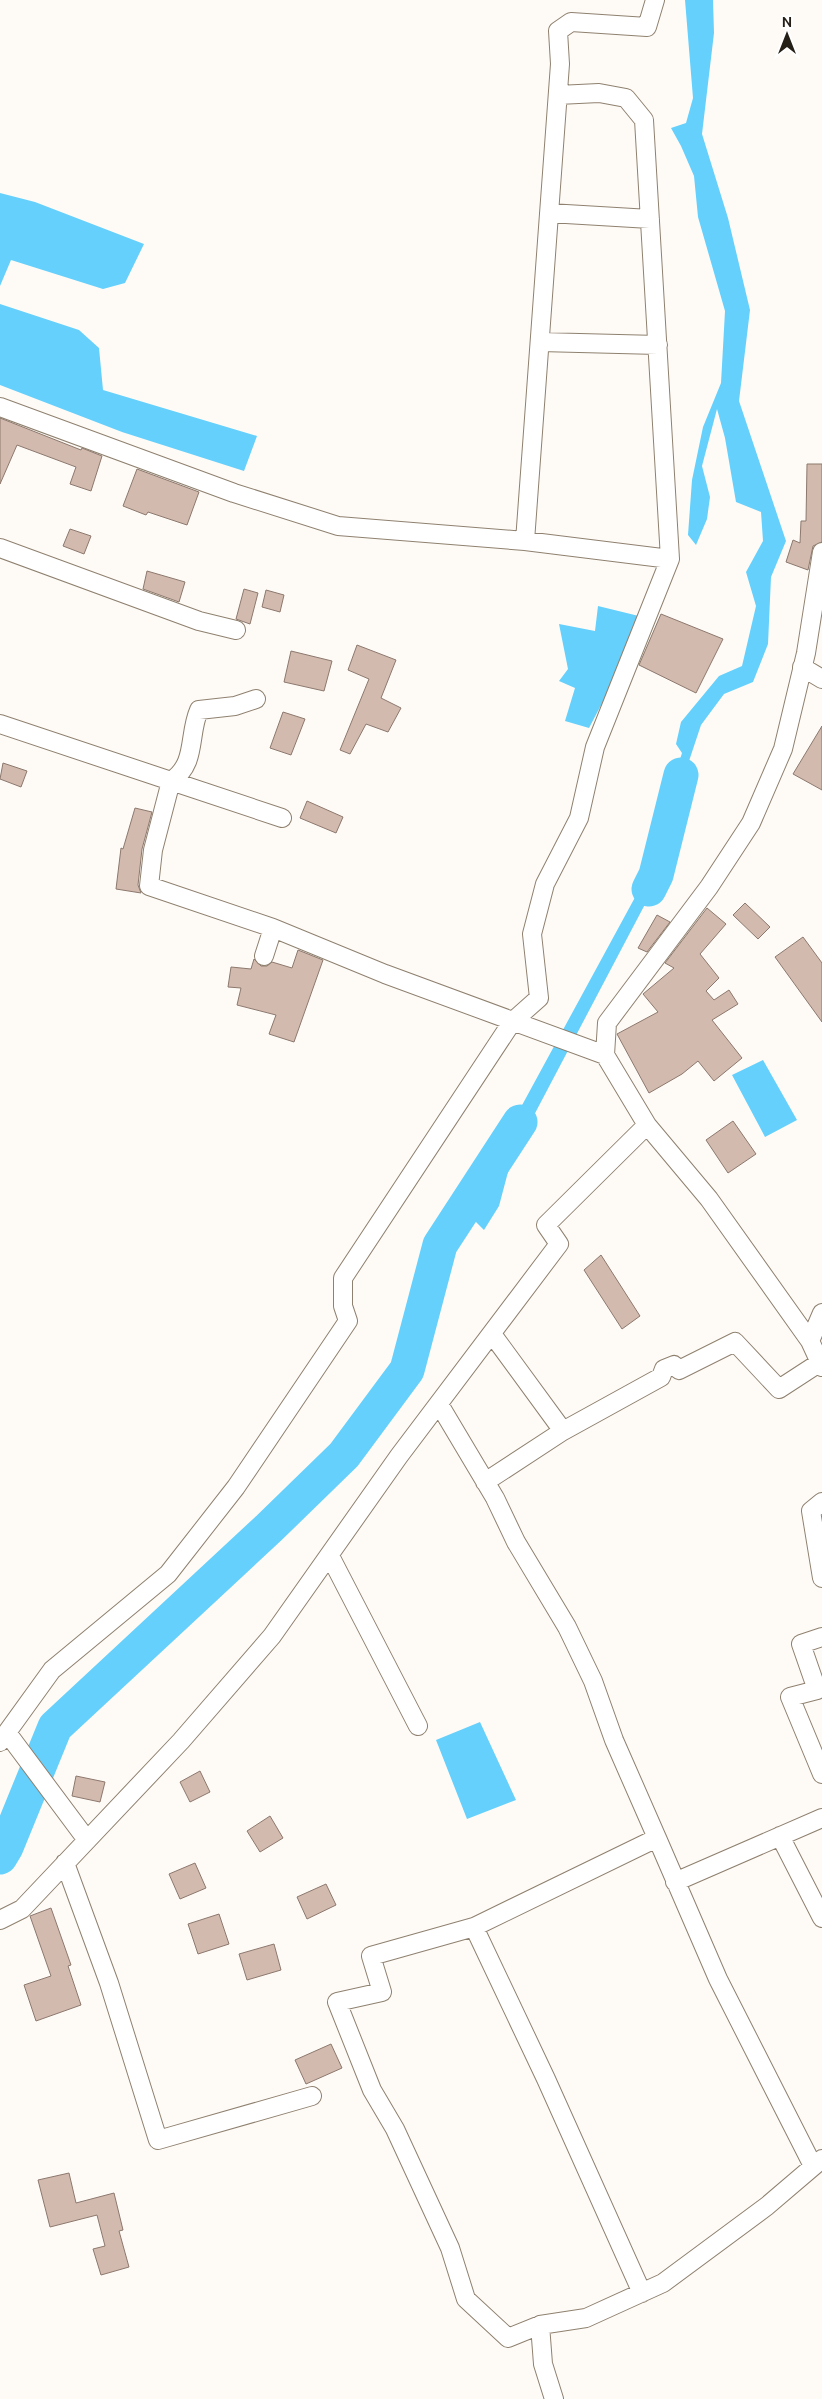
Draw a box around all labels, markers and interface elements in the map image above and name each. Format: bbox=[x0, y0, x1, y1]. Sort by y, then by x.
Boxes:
north arrow bbox=[762, 10, 812, 60]
text: N bbox=[782, 14, 792, 30]

